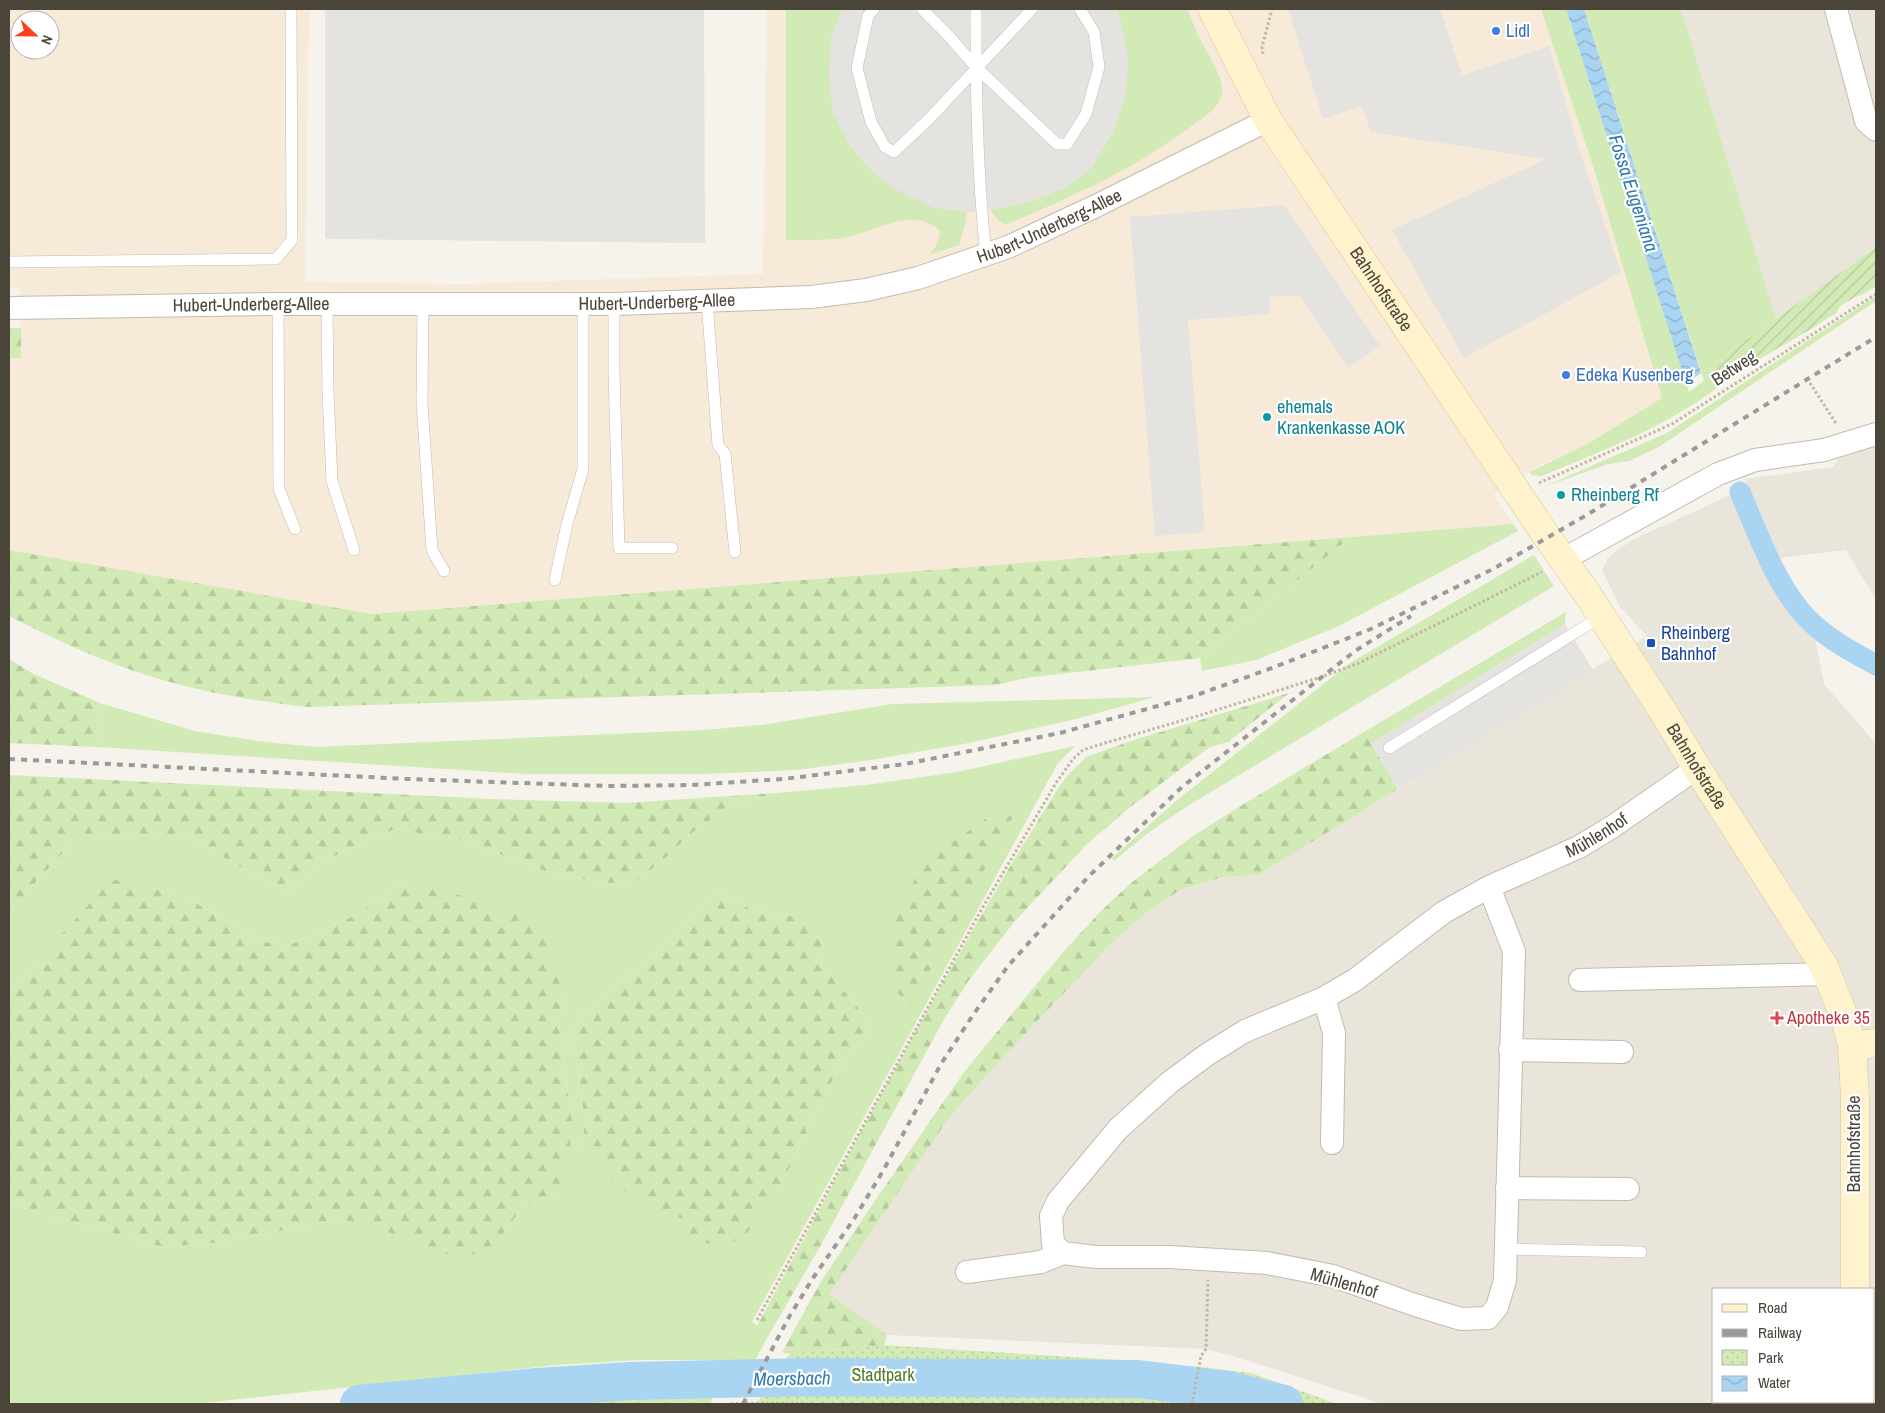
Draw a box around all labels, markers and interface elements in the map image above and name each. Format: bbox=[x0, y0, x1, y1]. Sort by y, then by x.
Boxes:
north arrow bbox=[10, 10, 60, 60]
place label: Lidl bbox=[1506, 18, 1530, 43]
marker: Lidl bbox=[1490, 25, 1502, 37]
text: N bbox=[37, 33, 57, 47]
water label: Fossa Eugeniana bbox=[1603, 131, 1665, 255]
street label: Hubert-Underberg-Allee bbox=[973, 182, 1126, 269]
street label: Bahnhofstraße bbox=[1344, 242, 1419, 336]
street label: Hubert-Underberg-Allee bbox=[579, 287, 736, 316]
street label: Hubert-Underberg-Allee bbox=[172, 291, 329, 318]
street label: Betweg bbox=[1706, 343, 1762, 391]
place label: Edeka Kusenberg bbox=[1576, 362, 1694, 387]
marker: Edeka Kusenberg bbox=[1560, 369, 1572, 381]
place label: ehemals Krankenkasse AOK bbox=[1277, 394, 1405, 440]
marker: ehemals Krankenkasse AOK bbox=[1261, 411, 1273, 423]
place label: Rheinberg Rf bbox=[1571, 482, 1660, 507]
marker: Rheinberg Rf bbox=[1555, 489, 1567, 501]
place label: Rheinberg Bahnhof bbox=[1661, 620, 1731, 666]
marker: Rheinberg Bahnhof bbox=[1645, 637, 1657, 649]
street label: Bahnhofstraße bbox=[1661, 718, 1733, 814]
street label: Mühlenhof bbox=[1561, 806, 1633, 863]
place label: Apotheke 35 bbox=[1786, 1005, 1870, 1030]
marker: Apotheke 35 bbox=[1771, 1012, 1783, 1024]
street label: Bahnhofstraße bbox=[1841, 1096, 1866, 1192]
street label: Mühlenhof bbox=[1308, 1261, 1382, 1304]
legend bbox=[1712, 1288, 1875, 1403]
text: Road bbox=[1758, 1297, 1787, 1318]
text: Railway bbox=[1758, 1322, 1803, 1343]
text: Park bbox=[1758, 1347, 1784, 1368]
park label: Stadtpark bbox=[851, 1362, 915, 1387]
water label: Moersbach bbox=[753, 1364, 831, 1392]
text: Water bbox=[1758, 1372, 1790, 1393]

